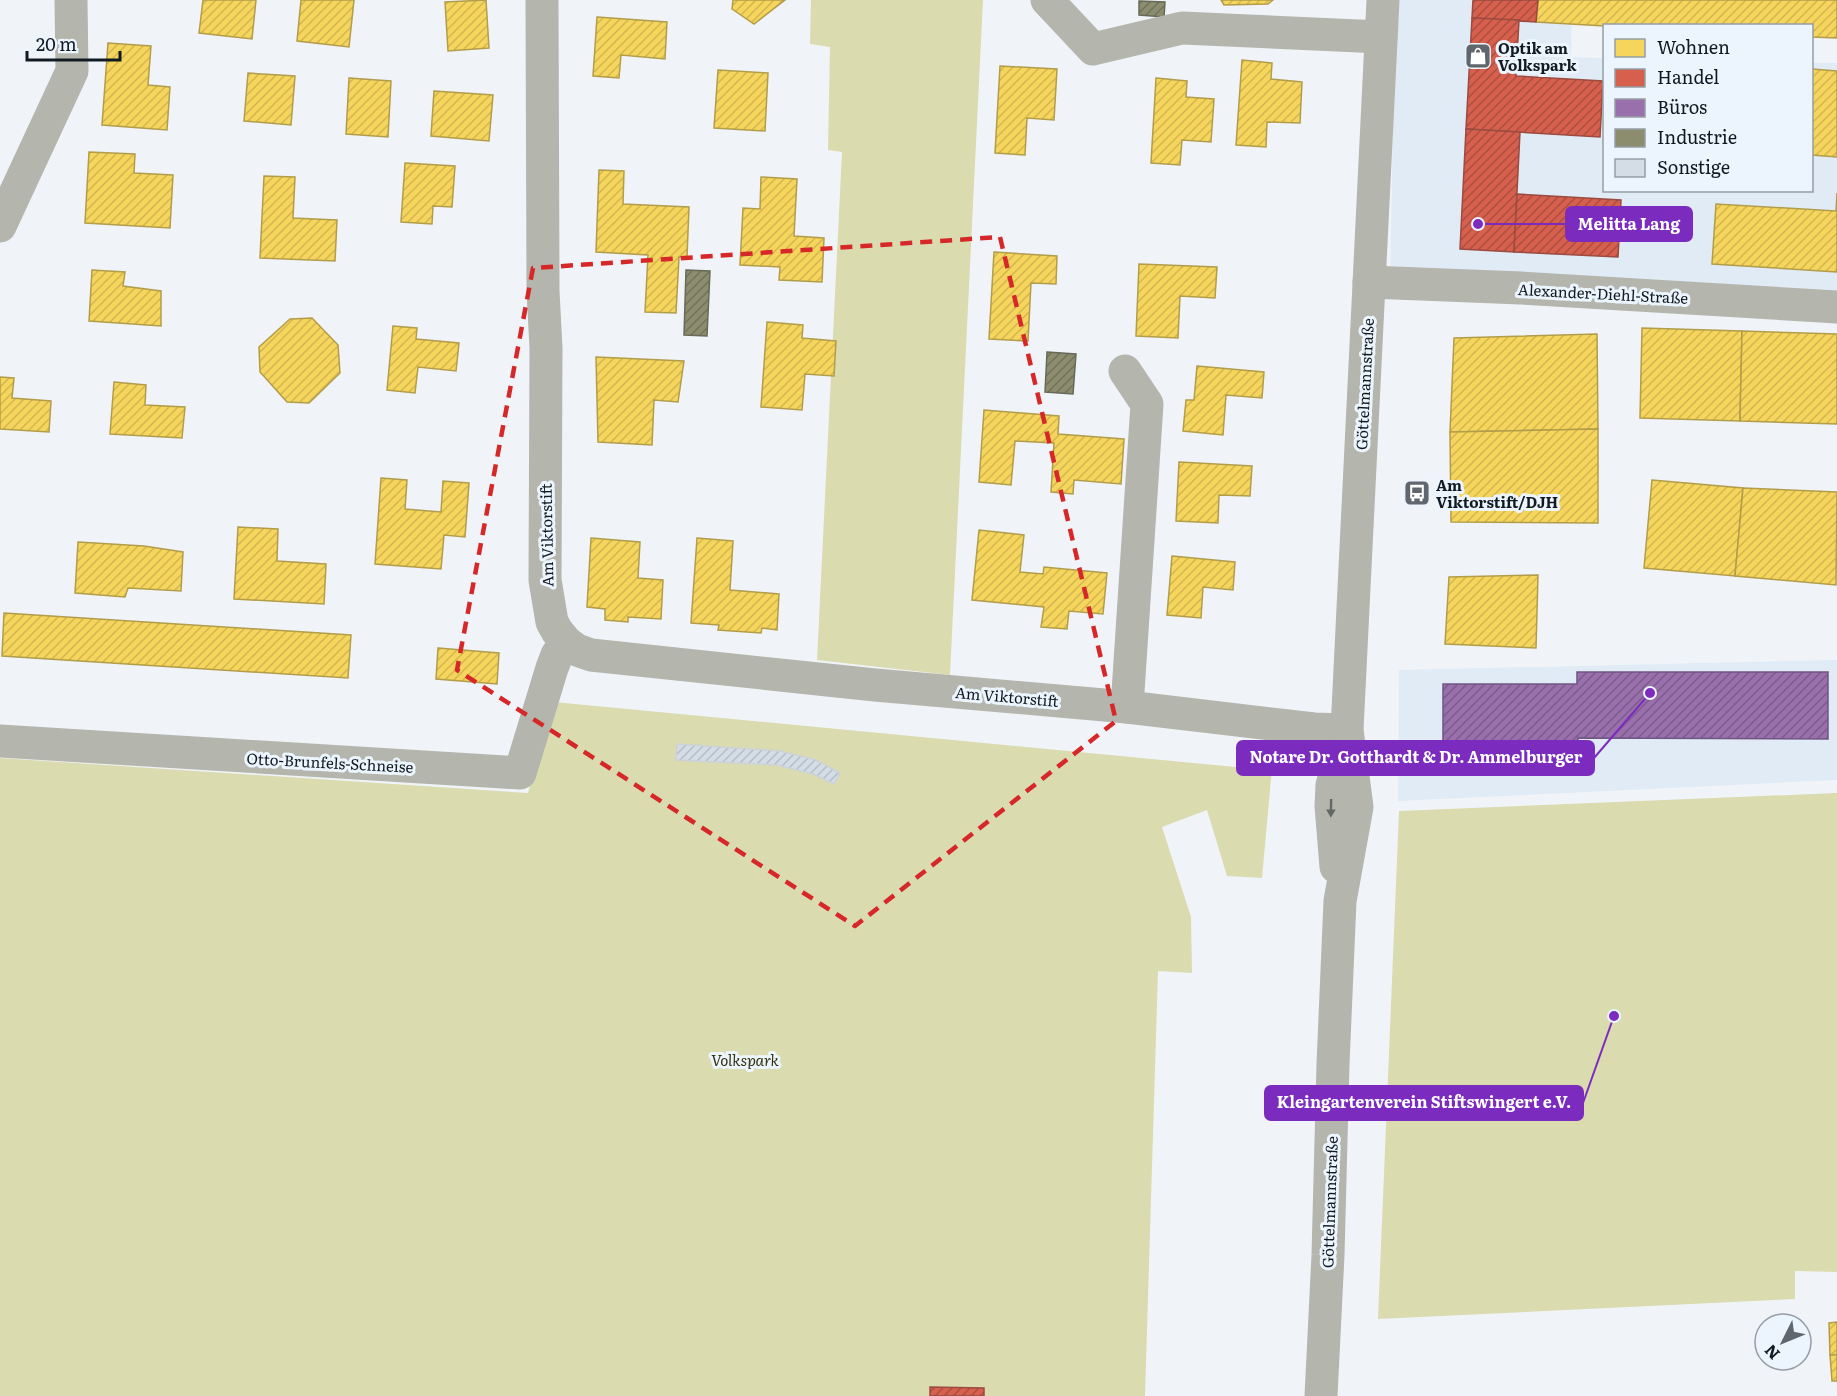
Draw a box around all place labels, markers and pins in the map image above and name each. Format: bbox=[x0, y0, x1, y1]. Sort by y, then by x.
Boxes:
place label: Optik am Volkspark bbox=[1498, 36, 1577, 76]
shop icon: Optik am Volkspark bbox=[1463, 41, 1493, 71]
callout: Melitta Lang bbox=[1566, 207, 1692, 241]
place label: Am Viktorstift/DJH bbox=[1436, 473, 1558, 513]
bus stop icon: Am Viktorstift/DJH bbox=[1402, 478, 1432, 508]
callout: Notare Dr. Gotthardt & Dr. Ammelburger bbox=[1237, 741, 1594, 775]
callout: Kleingartenverein Stiftswingert e.V. bbox=[1265, 1086, 1583, 1120]

